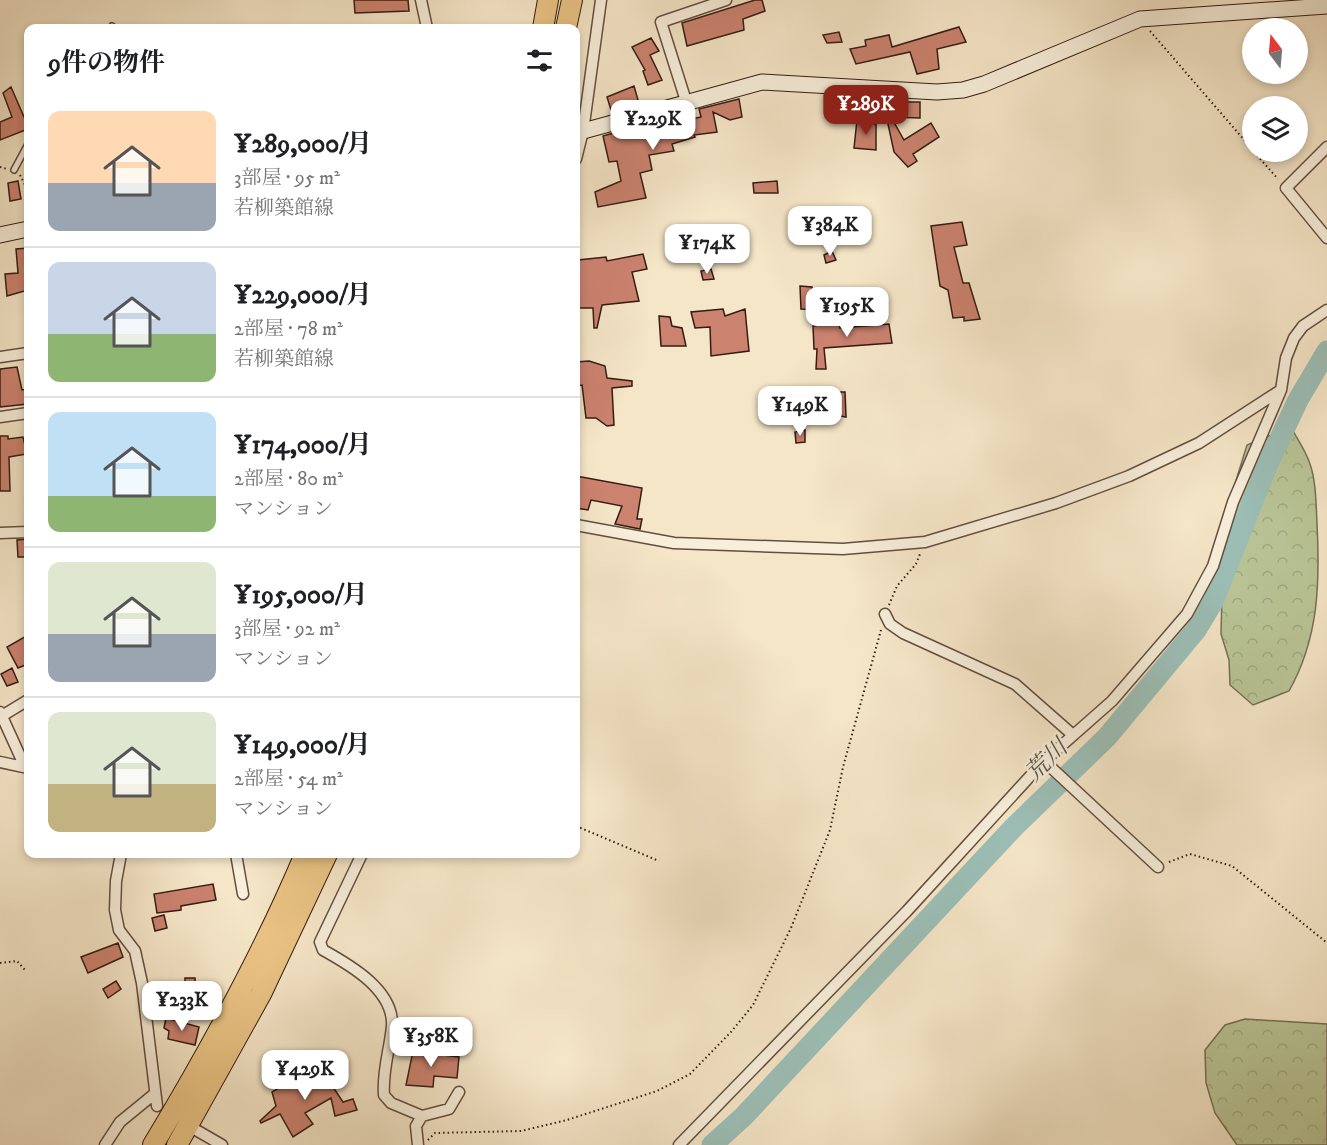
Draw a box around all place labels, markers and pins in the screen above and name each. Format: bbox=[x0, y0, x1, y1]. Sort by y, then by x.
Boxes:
pin: ¥289K bbox=[824, 85, 908, 136]
pin: ¥229K bbox=[611, 100, 695, 151]
pin: ¥384K bbox=[788, 206, 872, 257]
pin: ¥174K bbox=[665, 224, 749, 275]
pin: ¥195K bbox=[805, 287, 889, 338]
pin: ¥149K bbox=[758, 386, 842, 437]
pin: ¥233K bbox=[140, 981, 224, 1032]
pin: ¥358K bbox=[389, 1017, 473, 1068]
pin: ¥429K bbox=[263, 1050, 347, 1101]

